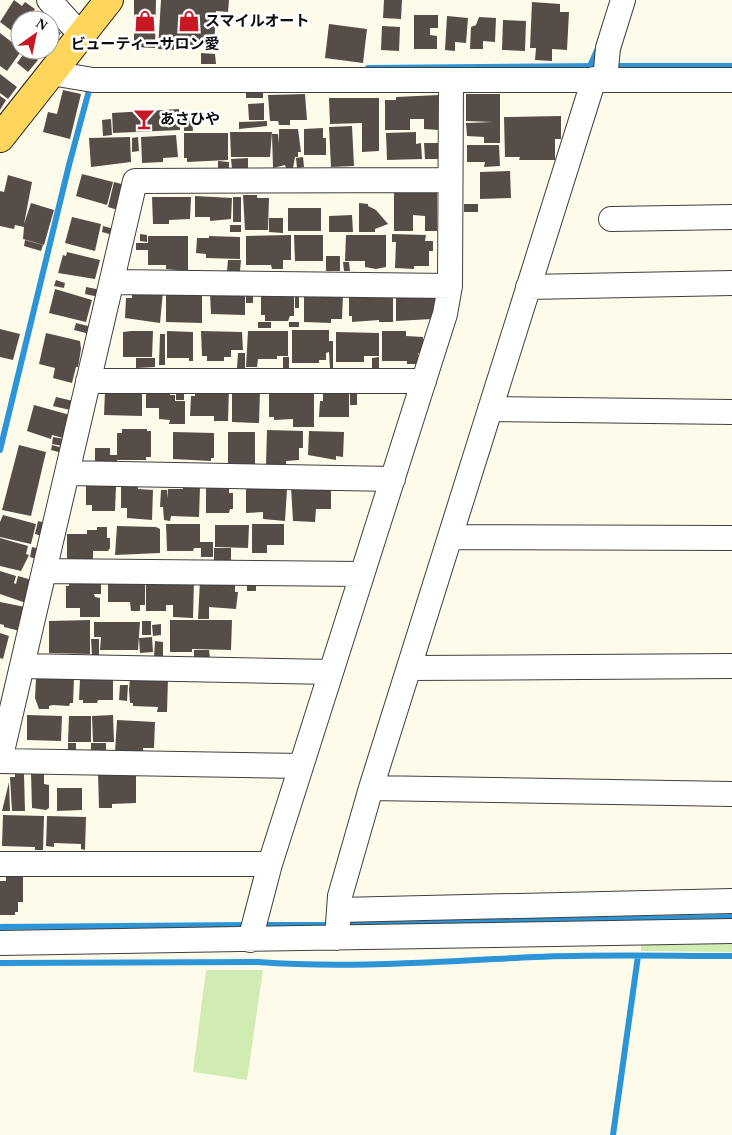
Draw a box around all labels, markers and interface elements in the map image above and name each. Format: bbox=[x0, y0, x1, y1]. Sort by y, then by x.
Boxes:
shop icon: ビューティーサロン愛 bbox=[132, 8, 158, 34]
shop icon: スマイルオート bbox=[176, 8, 202, 34]
north arrow bbox=[10, 10, 60, 60]
place label: スマイルオート bbox=[205, 13, 310, 29]
text: N bbox=[33, 15, 50, 34]
place label: ビューティーサロン愛 bbox=[71, 36, 219, 52]
bar icon: あさひや bbox=[131, 106, 157, 132]
place label: あさひや bbox=[160, 111, 220, 127]

